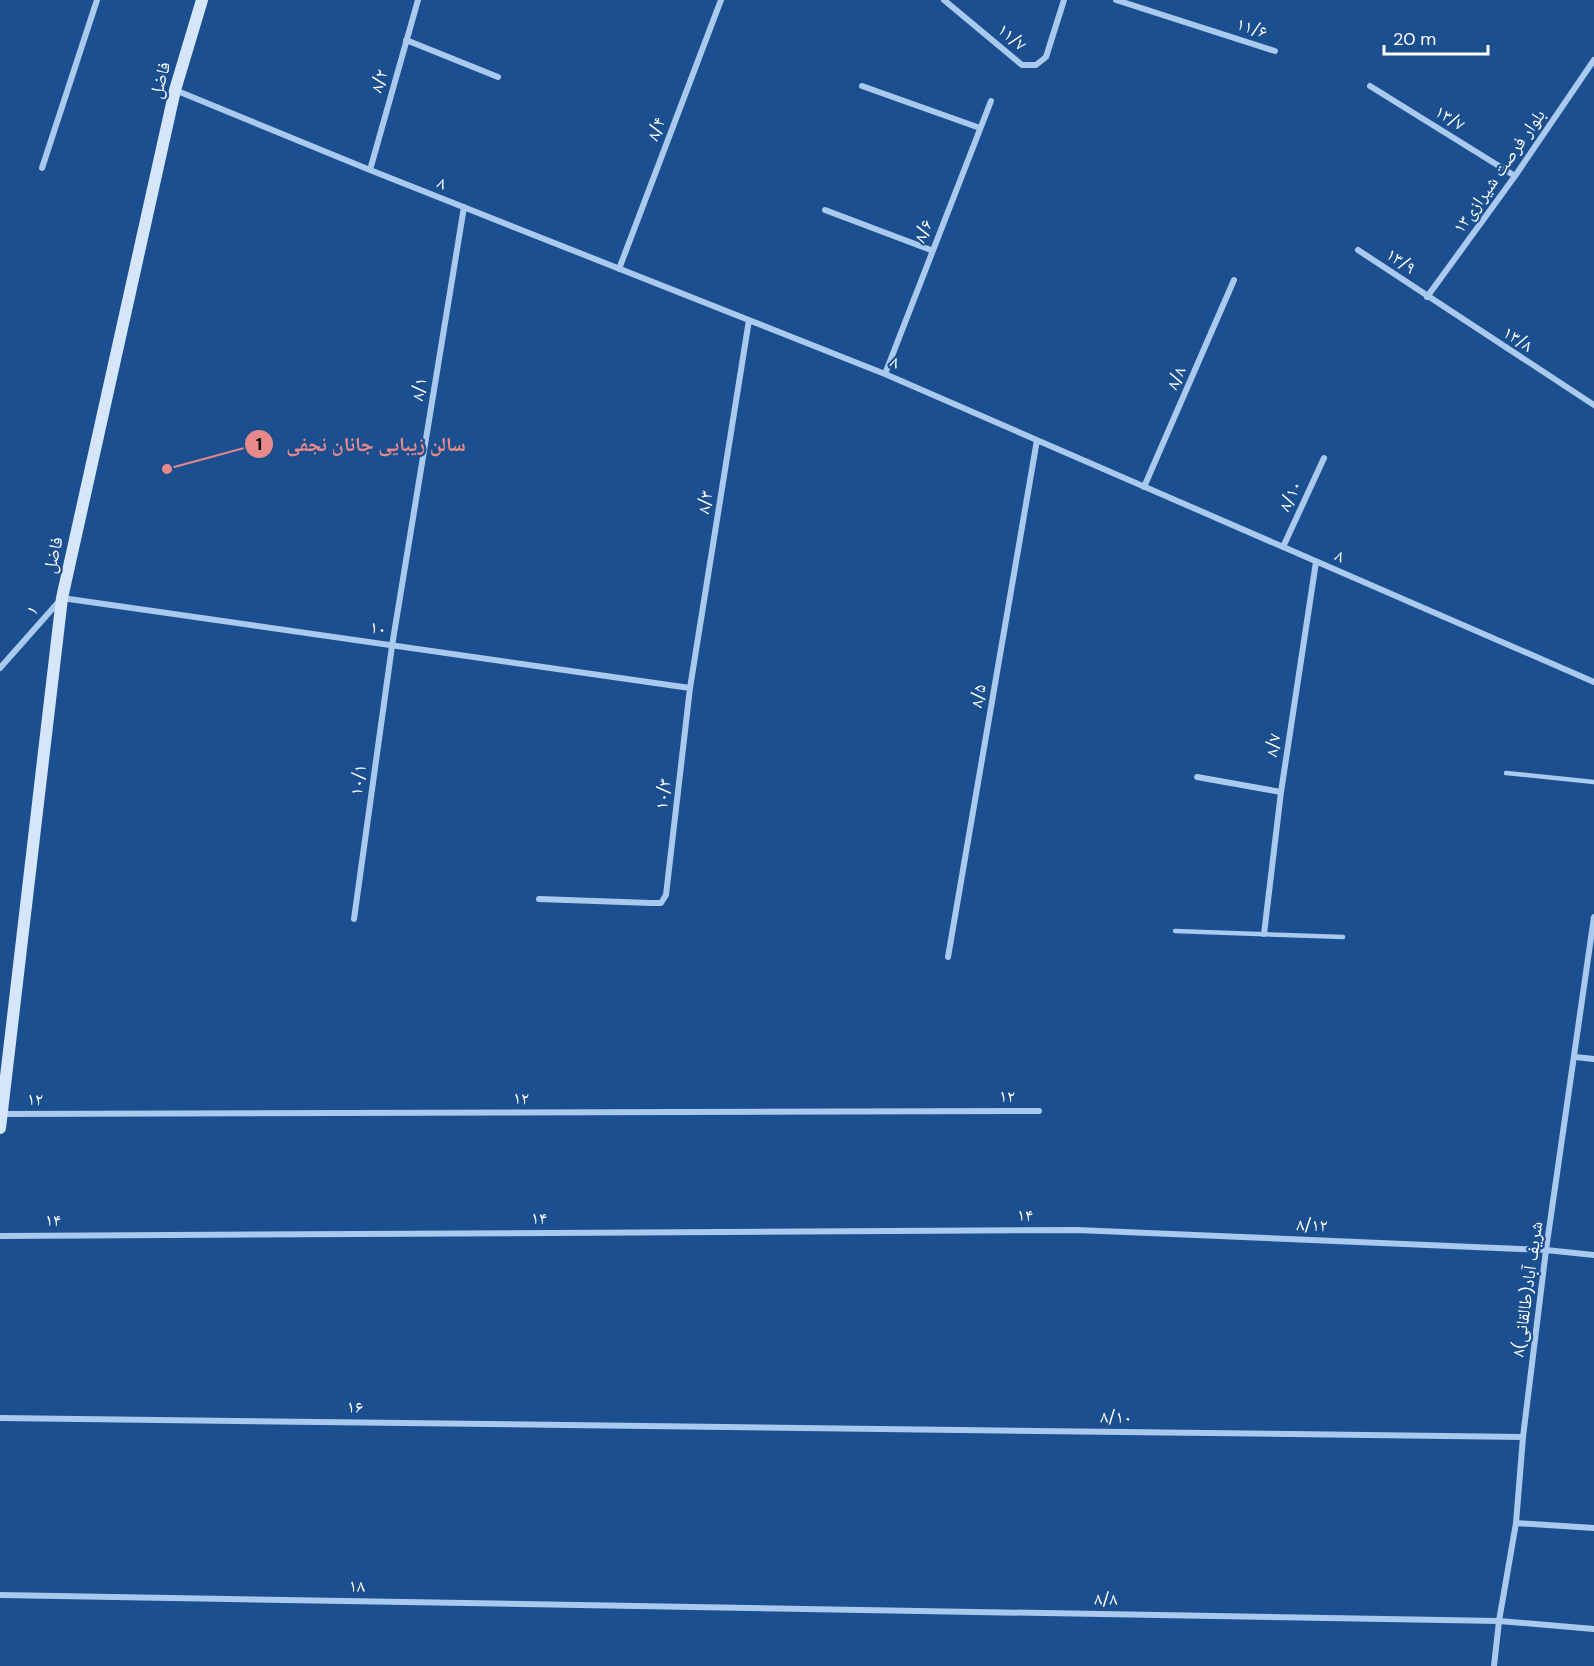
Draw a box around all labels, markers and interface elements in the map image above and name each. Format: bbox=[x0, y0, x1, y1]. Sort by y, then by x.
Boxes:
street label: ۱۱/۶ bbox=[1233, 12, 1271, 44]
street label: ۱۱/۷ bbox=[992, 18, 1032, 56]
scale bar bbox=[1384, 18, 1488, 56]
text: 20 m bbox=[1393, 27, 1436, 51]
street label: فاضل bbox=[144, 59, 176, 101]
street label: ۸/۲ bbox=[364, 67, 394, 95]
street label: ۱۳/۷ bbox=[1430, 100, 1470, 136]
street label: بلوار فرصت شیرازی۱۳ bbox=[1447, 104, 1551, 238]
street label: ۸/۴ bbox=[641, 114, 671, 144]
street label: ۸ bbox=[434, 170, 450, 196]
street label: ۸/۶ bbox=[908, 216, 938, 246]
street label: ۱۳/۹ bbox=[1381, 242, 1421, 280]
street label: ۱۳/۸ bbox=[1498, 320, 1538, 358]
street label: ۸ bbox=[887, 349, 903, 375]
street label: ۸/۸ bbox=[1160, 363, 1192, 393]
street label: ۸/۱ bbox=[405, 376, 433, 402]
callout: سالن زیبایی جانان نجفی bbox=[244, 425, 477, 463]
text: سالن زیبایی جانان نجفی bbox=[286, 431, 466, 457]
text: 1 bbox=[256, 432, 262, 456]
street label: ۸/۱۰ bbox=[1273, 477, 1307, 515]
street label: ۸/۳ bbox=[691, 489, 719, 515]
street label: فاضل bbox=[37, 534, 69, 576]
street label: ۸ bbox=[1331, 543, 1349, 569]
street label: ۱ bbox=[20, 599, 44, 621]
street label: ۱۰ bbox=[368, 615, 388, 641]
street label: ۸/۵ bbox=[964, 682, 992, 710]
street label: ۸/۷ bbox=[1259, 732, 1287, 758]
street label: ۱۰/۱ bbox=[344, 763, 372, 797]
street label: ۱۰/۳ bbox=[649, 777, 677, 811]
street label: ۱۲ bbox=[999, 1084, 1015, 1108]
street label: ۱۲ bbox=[513, 1086, 529, 1110]
street label: ۱۲ bbox=[27, 1087, 43, 1111]
street label: ۱۴ bbox=[1017, 1203, 1033, 1227]
street label: ۱۴ bbox=[531, 1206, 547, 1230]
street label: ۱۴ bbox=[45, 1208, 61, 1232]
street label: ۸/۱۲ bbox=[1296, 1212, 1328, 1238]
street label: ۸شریف آباد(طالقانی) bbox=[1506, 1220, 1548, 1358]
street label: ۱۶ bbox=[347, 1395, 363, 1419]
street label: ۸/۱۰ bbox=[1100, 1405, 1132, 1429]
street label: ۱۸ bbox=[349, 1574, 365, 1598]
street label: ۸/۸ bbox=[1094, 1587, 1118, 1611]

